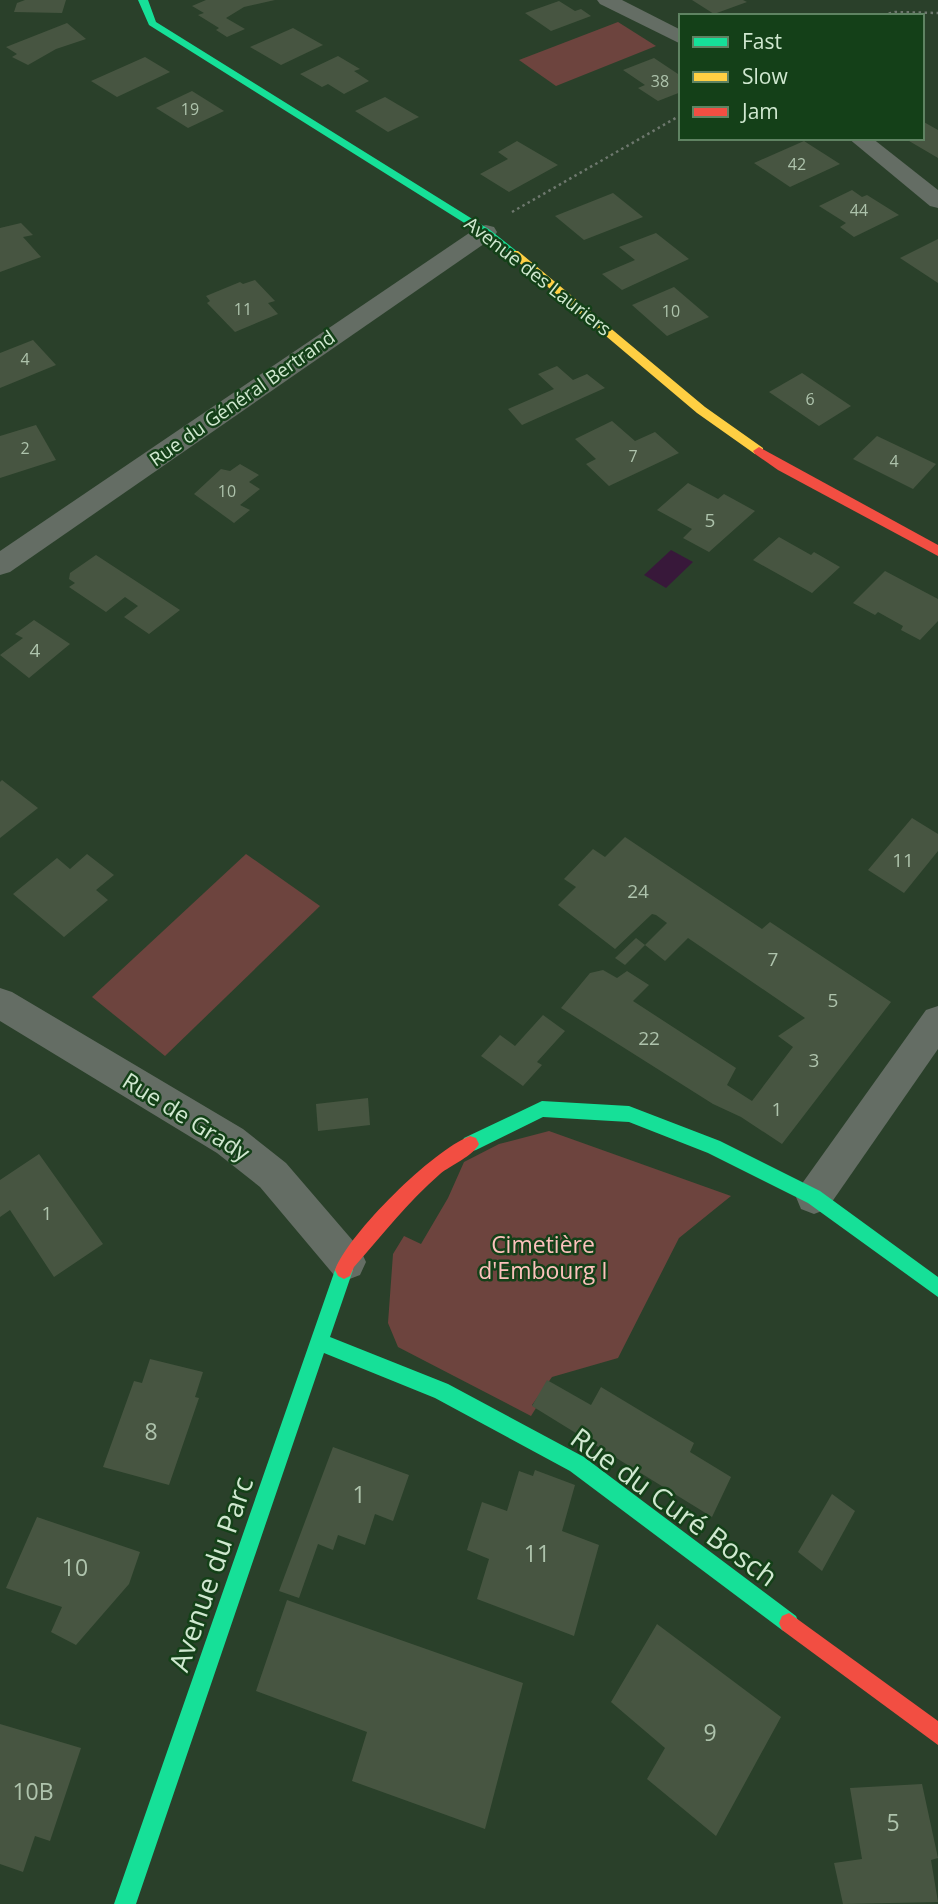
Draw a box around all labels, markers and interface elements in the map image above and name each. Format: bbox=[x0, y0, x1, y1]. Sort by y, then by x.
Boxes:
legend bbox=[679, 14, 924, 140]
text: Fast bbox=[742, 27, 782, 55]
text: Slow bbox=[742, 62, 788, 90]
house number: 38 bbox=[651, 70, 669, 92]
text: Jam bbox=[740, 97, 779, 125]
house number: 19 bbox=[181, 98, 199, 120]
house number: 42 bbox=[788, 153, 806, 175]
house number: 44 bbox=[850, 199, 868, 221]
street label: Avenue des Lauriers bbox=[459, 210, 617, 342]
house number: 11 bbox=[234, 298, 252, 320]
house number: 10 bbox=[662, 300, 680, 322]
street label: Rue du Général Bertrand bbox=[144, 324, 340, 472]
house number: 4 bbox=[20, 348, 30, 370]
house number: 6 bbox=[805, 388, 815, 410]
house number: 2 bbox=[20, 437, 30, 459]
house number: 7 bbox=[628, 445, 638, 467]
house number: 4 bbox=[889, 450, 899, 472]
house number: 10 bbox=[218, 480, 236, 502]
house number: 5 bbox=[705, 507, 715, 533]
house number: 4 bbox=[30, 637, 41, 663]
house number: 11 bbox=[892, 847, 914, 873]
house number: 24 bbox=[627, 878, 649, 904]
house number: 7 bbox=[768, 946, 778, 972]
house number: 5 bbox=[828, 987, 838, 1013]
house number: 22 bbox=[638, 1025, 660, 1051]
house number: 3 bbox=[809, 1047, 819, 1073]
street label: Rue de Grady bbox=[117, 1064, 257, 1168]
house number: 1 bbox=[772, 1096, 782, 1122]
house number: 1 bbox=[42, 1200, 52, 1226]
park label: Cimetière d'Embourg I bbox=[478, 1228, 608, 1286]
house number: 8 bbox=[144, 1415, 158, 1447]
street label: Rue du Curé Bosch bbox=[563, 1418, 786, 1594]
street label: Avenue du Parc bbox=[159, 1471, 261, 1676]
house number: 1 bbox=[352, 1478, 366, 1510]
house number: 11 bbox=[524, 1537, 550, 1569]
house number: 10 bbox=[62, 1551, 88, 1583]
house number: 9 bbox=[703, 1716, 717, 1748]
house number: 10B bbox=[12, 1775, 54, 1807]
house number: 5 bbox=[886, 1806, 900, 1838]

